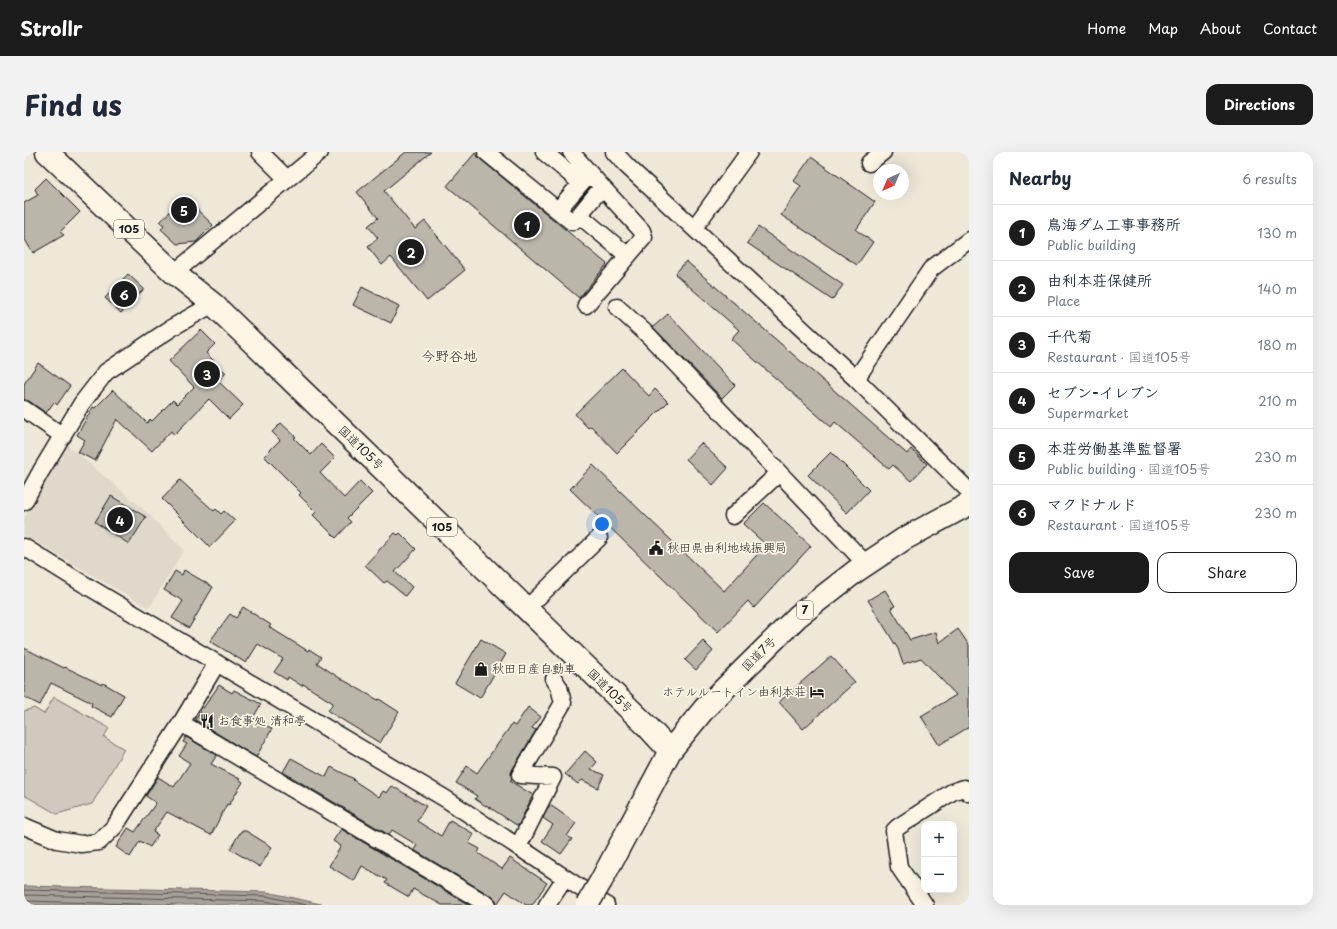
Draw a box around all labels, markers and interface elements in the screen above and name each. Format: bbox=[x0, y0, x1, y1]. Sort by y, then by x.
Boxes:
text: Strollr bbox=[20, 14, 83, 42]
text: Home bbox=[1087, 18, 1126, 39]
text: Map bbox=[1148, 18, 1178, 39]
text: About bbox=[1200, 18, 1241, 39]
text: Contact bbox=[1263, 18, 1317, 39]
text: Find us bbox=[24, 83, 122, 126]
button: Directions bbox=[1206, 84, 1313, 125]
north arrow bbox=[873, 164, 909, 200]
text: Nearby bbox=[1009, 165, 1071, 191]
text: 6 results bbox=[1242, 169, 1297, 188]
pin: 5 bbox=[171, 195, 197, 225]
pin: 1 bbox=[514, 210, 540, 240]
text: 鳥海ダム工事事務所 bbox=[1047, 212, 1181, 235]
road number: 105 bbox=[114, 220, 144, 238]
text: 1 bbox=[1019, 223, 1025, 242]
text: 130 m bbox=[1258, 223, 1297, 242]
text: Public building bbox=[1047, 235, 1136, 254]
pin: 2 bbox=[398, 237, 424, 267]
text: 由利本荘保健所 bbox=[1047, 268, 1152, 291]
pin: 6 bbox=[111, 279, 137, 309]
text: 2 bbox=[1017, 279, 1027, 298]
text: 140 m bbox=[1258, 279, 1297, 298]
text: Place bbox=[1047, 291, 1080, 310]
text: 千代菊 bbox=[1047, 324, 1092, 347]
text: 3 bbox=[1018, 335, 1026, 354]
text: 180 m bbox=[1258, 335, 1297, 354]
district label: 今野谷地 bbox=[421, 345, 477, 366]
text: Restaurant · 国道105号 bbox=[1047, 347, 1191, 366]
pin: 3 bbox=[194, 359, 220, 389]
text: セブン-イレブン bbox=[1047, 380, 1159, 403]
text: 4 bbox=[1018, 391, 1026, 410]
text: 210 m bbox=[1258, 391, 1297, 410]
text: Supermarket bbox=[1047, 403, 1129, 422]
street label: 国道105号 bbox=[335, 421, 389, 474]
text: 本荘労働基準監督署 bbox=[1047, 436, 1182, 459]
text: 5 bbox=[1018, 447, 1026, 466]
text: 230 m bbox=[1255, 447, 1297, 466]
text: Public building · 国道105号 bbox=[1047, 459, 1210, 478]
text: マクドナルド bbox=[1047, 492, 1136, 515]
text: 6 bbox=[1017, 503, 1027, 522]
text: 230 m bbox=[1255, 503, 1297, 522]
pin: 4 bbox=[107, 505, 133, 535]
your location bbox=[592, 514, 612, 534]
text: Restaurant · 国道105号 bbox=[1047, 515, 1191, 534]
road number: 105 bbox=[427, 518, 457, 536]
place label: 秋田県由利地域振興局 bbox=[667, 538, 787, 556]
public building icon: 秋田県由利地域振興局 bbox=[648, 540, 664, 556]
button: Save bbox=[1009, 552, 1149, 593]
button: Share bbox=[1157, 552, 1297, 593]
road number: 7 bbox=[797, 601, 813, 619]
street label: 国道7号 bbox=[737, 632, 780, 675]
place label: 秋田日産自動車 bbox=[492, 659, 576, 677]
shop icon: 秋田日産自動車 bbox=[473, 661, 489, 677]
street label: 国道105号 bbox=[584, 664, 638, 717]
place label: ホテルルートイン由利本荘 bbox=[662, 682, 806, 700]
hotel icon: ホテルルートイン由利本荘 bbox=[809, 684, 825, 700]
place label: お食事処 清和亭 bbox=[218, 711, 306, 729]
restaurant icon: お食事処 清和亭 bbox=[199, 713, 215, 729]
map controls bbox=[921, 821, 957, 893]
button: + bbox=[921, 821, 957, 857]
button: − bbox=[921, 857, 957, 893]

